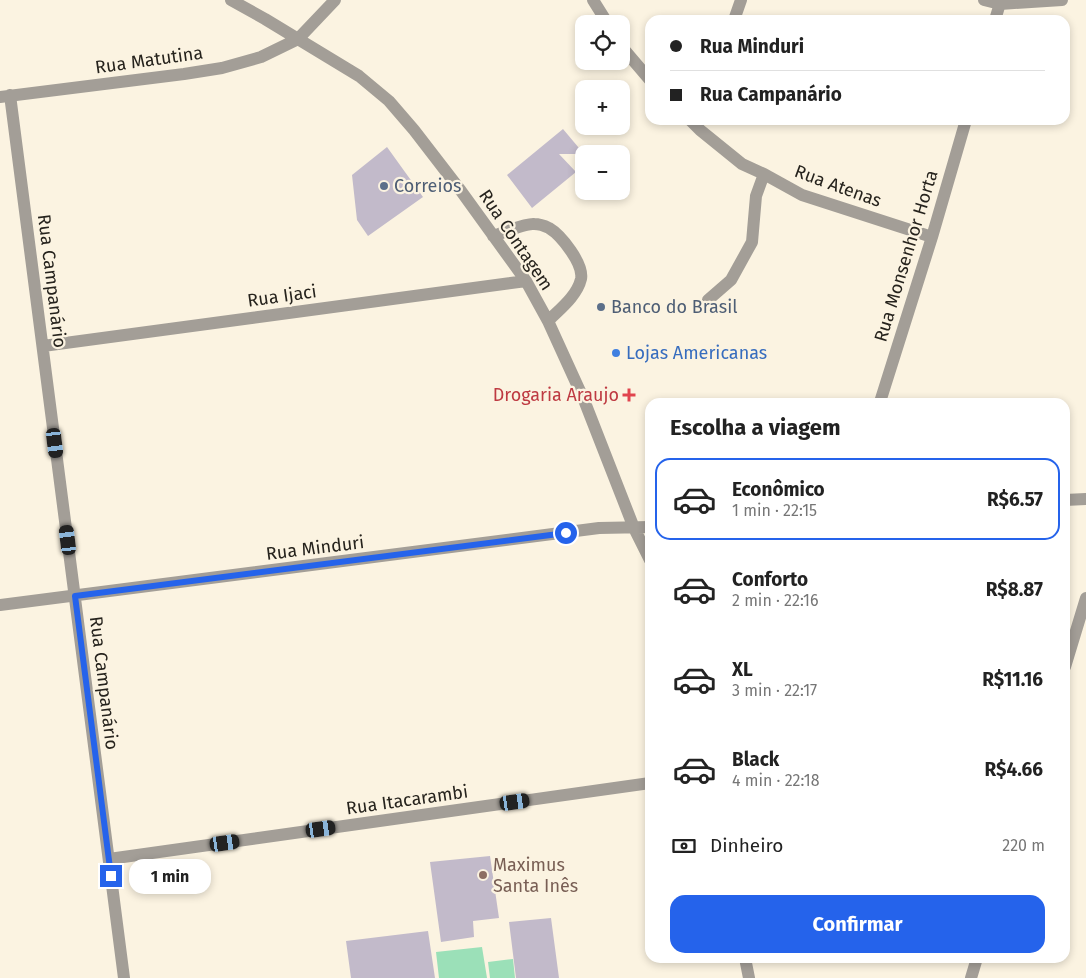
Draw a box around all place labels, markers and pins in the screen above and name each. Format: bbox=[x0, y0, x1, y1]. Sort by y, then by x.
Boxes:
place label: Correios bbox=[394, 175, 461, 197]
marker: Correios bbox=[378, 180, 390, 192]
place label: Banco do Brasil bbox=[611, 296, 738, 318]
marker: Banco do Brasil bbox=[595, 301, 607, 313]
place label: Lojas Americanas bbox=[626, 342, 767, 364]
marker: Lojas Americanas bbox=[610, 347, 622, 359]
place label: Drogaria Araujo bbox=[493, 384, 619, 406]
marker: Drogaria Araujo bbox=[623, 389, 635, 401]
place label: Maximus Santa Inês bbox=[493, 854, 578, 897]
marker: Maximus Santa Inês bbox=[477, 869, 489, 881]

